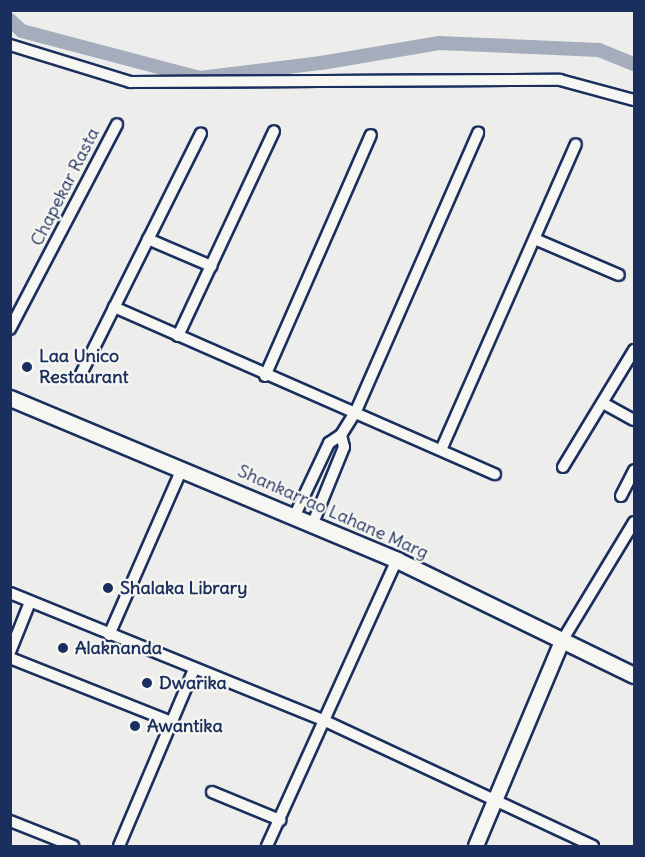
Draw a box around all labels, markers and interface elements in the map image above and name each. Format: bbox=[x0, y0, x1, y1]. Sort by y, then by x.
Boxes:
street label: Chapekar Rasta bbox=[26, 124, 104, 250]
place label: Laa Unico Restaurant bbox=[39, 346, 128, 388]
marker: Laa Unico Restaurant bbox=[20, 360, 34, 374]
street label: Shankarrao Lahane Marg bbox=[234, 460, 432, 564]
place label: Shalaka Library bbox=[120, 577, 247, 599]
marker: Shalaka Library bbox=[101, 581, 115, 595]
place label: Alaknanda bbox=[75, 637, 162, 659]
marker: Alaknanda bbox=[56, 641, 70, 655]
place label: Dwarika bbox=[159, 672, 227, 694]
marker: Dwarika bbox=[140, 676, 154, 690]
place label: Awantika bbox=[147, 715, 223, 737]
marker: Awantika bbox=[128, 719, 142, 733]

